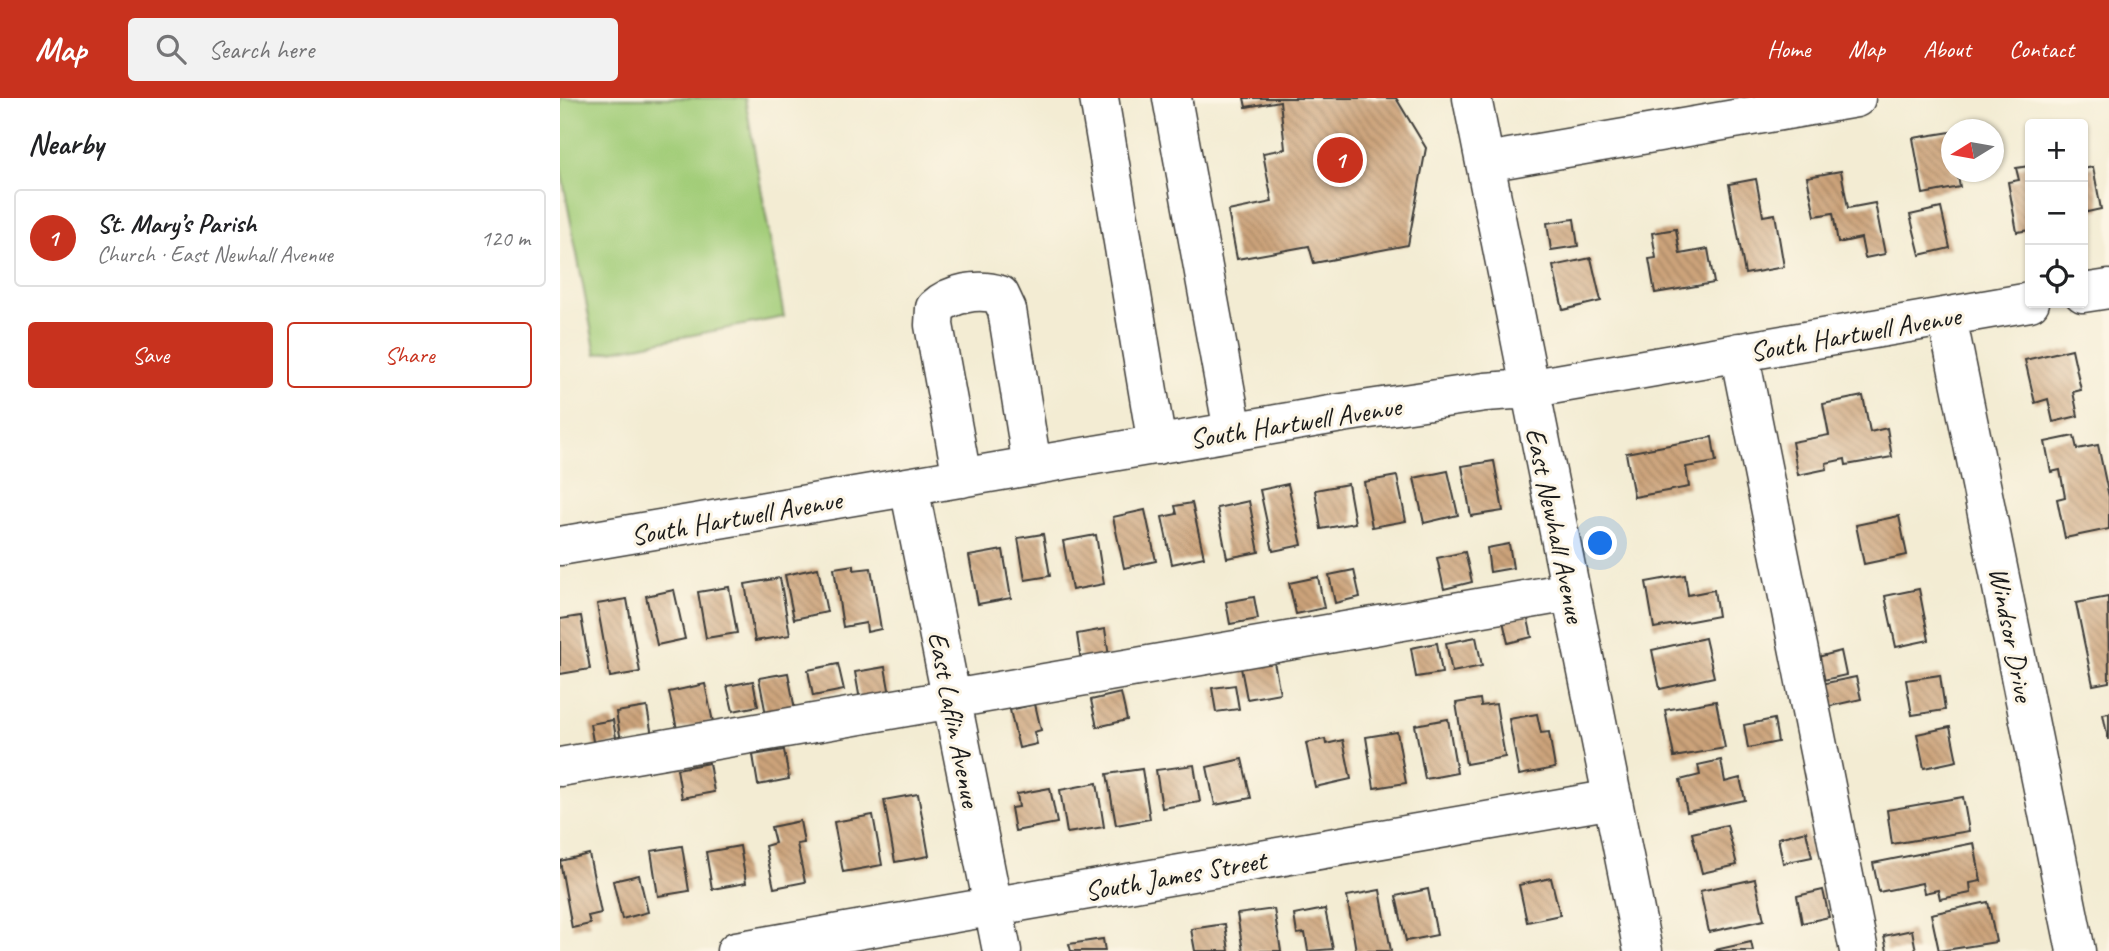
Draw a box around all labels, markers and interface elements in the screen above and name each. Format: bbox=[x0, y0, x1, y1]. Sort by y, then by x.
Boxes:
search box bbox=[128, 18, 618, 81]
text: Map bbox=[35, 28, 86, 70]
icon: search bbox=[152, 30, 190, 68]
text: Search here bbox=[208, 33, 314, 66]
text: Home bbox=[1767, 34, 1810, 64]
text: Map bbox=[1848, 34, 1885, 64]
text: About bbox=[1923, 34, 1971, 64]
text: Contact bbox=[2009, 34, 2074, 64]
north arrow bbox=[1941, 119, 2004, 182]
map controls bbox=[2025, 119, 2088, 308]
button: + bbox=[2025, 119, 2088, 182]
text: Nearby bbox=[28, 125, 104, 163]
pin: 1 bbox=[1317, 134, 1363, 186]
button: − bbox=[2025, 182, 2088, 245]
text: St. Mary’s Parish bbox=[97, 207, 256, 240]
text: 1 bbox=[48, 224, 58, 253]
text: 120 m bbox=[481, 224, 530, 253]
text: Church · East Newhall Avenue bbox=[97, 240, 333, 269]
button: locate bbox=[2025, 245, 2088, 308]
street label: South Hartwell Avenue bbox=[1747, 297, 1965, 369]
button: Save bbox=[28, 322, 273, 388]
button: Share bbox=[287, 322, 532, 388]
street label: South Hartwell Avenue bbox=[1187, 388, 1405, 456]
street label: East Newhall Avenue bbox=[1518, 425, 1594, 627]
street label: South Hartwell Avenue bbox=[628, 481, 846, 553]
your location bbox=[1583, 526, 1617, 560]
street label: Windsor Drive bbox=[1981, 564, 2042, 706]
street label: East Laflin Avenue bbox=[920, 629, 989, 811]
street label: South James Street bbox=[1082, 842, 1271, 909]

